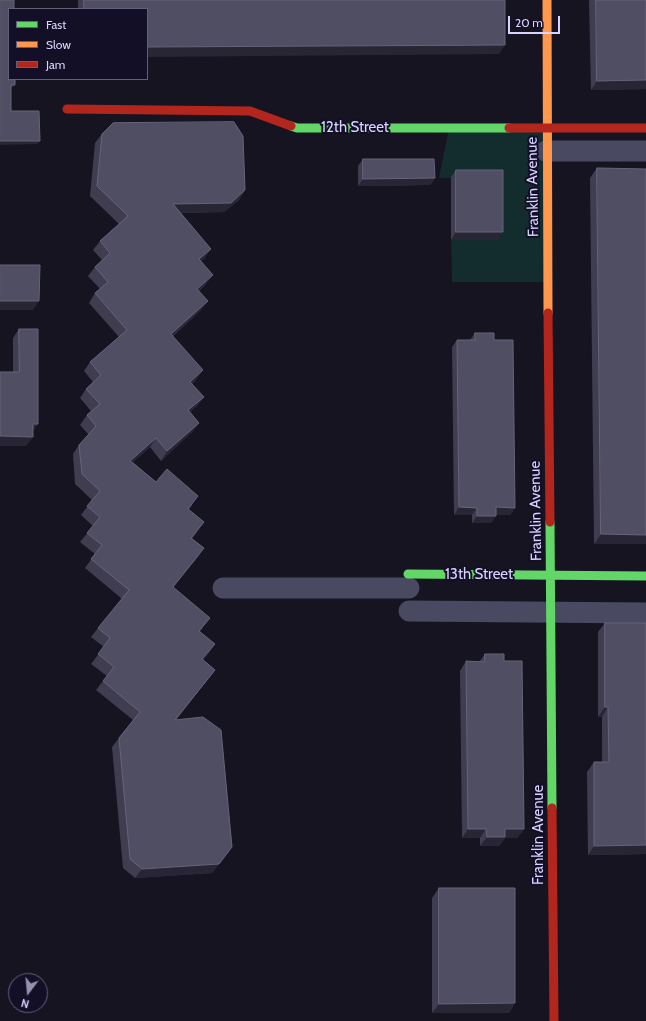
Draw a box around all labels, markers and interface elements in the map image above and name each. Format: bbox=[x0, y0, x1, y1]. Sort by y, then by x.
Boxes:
legend bbox=[8, 8, 148, 80]
scale bar bbox=[510, 8, 562, 34]
text: 20 m bbox=[515, 15, 543, 30]
text: Fast bbox=[46, 17, 66, 32]
text: Slow bbox=[46, 37, 71, 52]
text: Jam bbox=[46, 57, 65, 72]
street label: 12th Street bbox=[321, 119, 389, 137]
street label: Franklin Avenue bbox=[523, 137, 543, 237]
street label: Franklin Avenue bbox=[526, 461, 546, 561]
street label: 13th Street bbox=[445, 566, 513, 584]
street label: Franklin Avenue bbox=[530, 785, 548, 885]
north arrow bbox=[8, 973, 48, 1013]
text: N bbox=[19, 996, 31, 1011]

